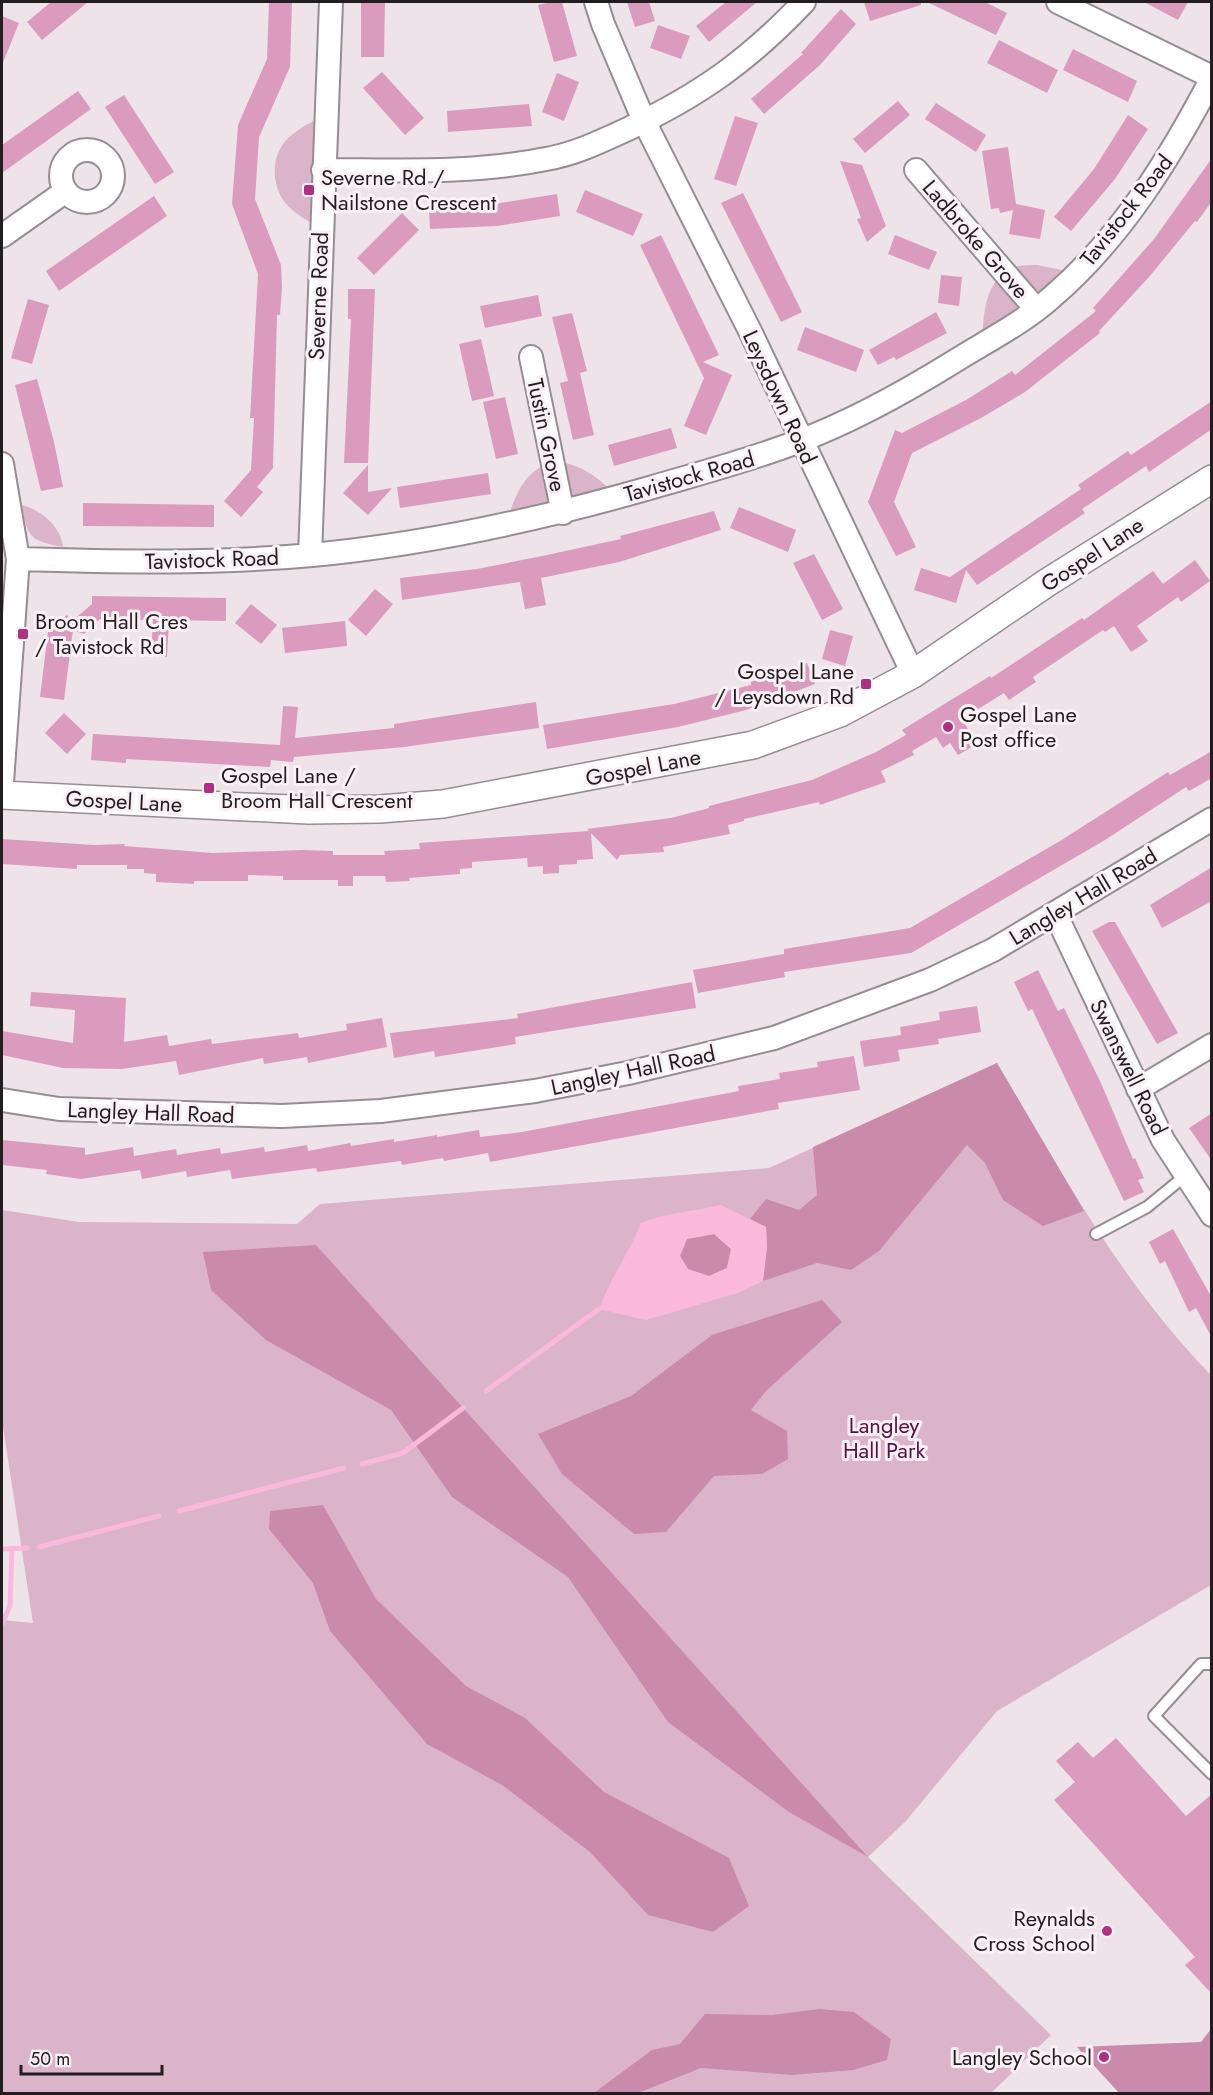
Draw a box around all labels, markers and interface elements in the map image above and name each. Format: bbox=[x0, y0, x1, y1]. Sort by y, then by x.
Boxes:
street label: Tavistock Road bbox=[1072, 147, 1180, 273]
place label: Severne Rd / Nailstone Crescent bbox=[321, 161, 497, 218]
street label: Ladbroke Grove bbox=[915, 172, 1037, 306]
marker: Severne Rd / Nailstone Crescent bbox=[302, 183, 316, 197]
street label: Severne Road bbox=[300, 231, 336, 361]
street label: Leysdown Road bbox=[735, 325, 825, 469]
street label: Tustin Grove bbox=[519, 376, 575, 494]
street label: Tavistock Road bbox=[620, 442, 758, 510]
street label: Gospel Lane bbox=[1034, 509, 1150, 599]
street label: Tavistock Road bbox=[144, 541, 280, 577]
place label: Broom Hall Cres / Tavistock Rd bbox=[35, 605, 188, 662]
marker: Broom Hall Cres / Tavistock Rd bbox=[16, 627, 30, 641]
place label: Gospel Lane / Leysdown Rd bbox=[714, 655, 854, 712]
marker: Gospel Lane / Leysdown Rd bbox=[859, 677, 873, 691]
place label: Gospel Lane Post office bbox=[960, 698, 1077, 755]
marker: Gospel Lane Post office bbox=[941, 720, 955, 734]
street label: Gospel Lane bbox=[583, 740, 703, 794]
place label: Gospel Lane / Broom Hall Crescent bbox=[221, 759, 413, 816]
marker: Gospel Lane / Broom Hall Crescent bbox=[202, 781, 216, 795]
street label: Gospel Lane bbox=[65, 782, 183, 820]
street label: Langley Hall Road bbox=[1003, 839, 1163, 953]
street label: Swanswell Road bbox=[1082, 993, 1176, 1141]
street label: Langley Hall Road bbox=[548, 1037, 718, 1103]
street label: Langley Hall Road bbox=[67, 1093, 235, 1131]
park label: Langley Hall Park bbox=[843, 1409, 925, 1466]
place label: Reynalds Cross School bbox=[973, 1902, 1095, 1959]
marker: Reynalds Cross School bbox=[1100, 1924, 1114, 1938]
scale bar bbox=[21, 2038, 162, 2076]
place label: Langley School bbox=[952, 2041, 1092, 2073]
text: 50 m bbox=[30, 2046, 70, 2072]
marker: Langley School bbox=[1097, 2050, 1111, 2064]

